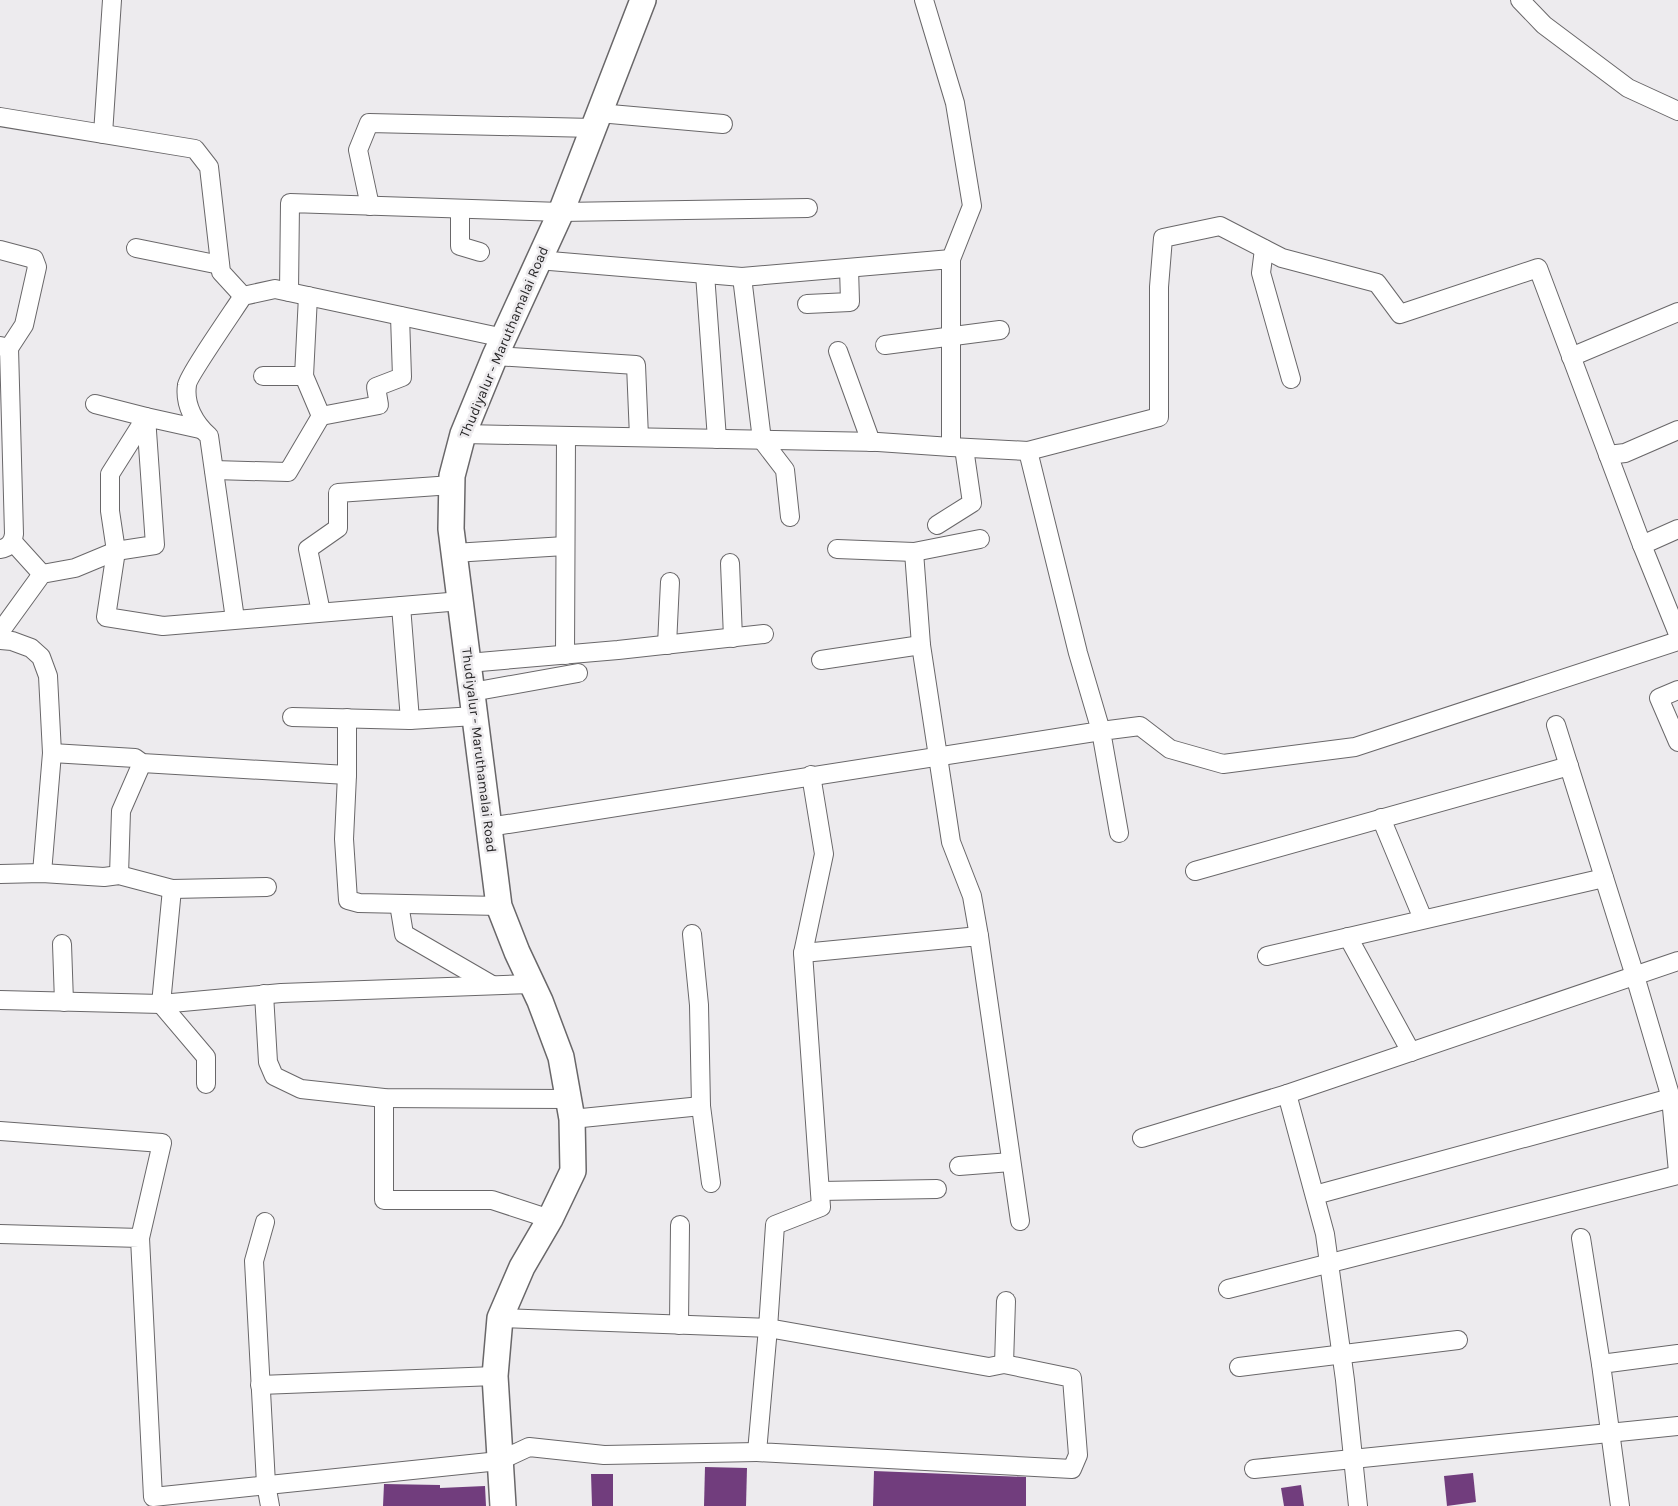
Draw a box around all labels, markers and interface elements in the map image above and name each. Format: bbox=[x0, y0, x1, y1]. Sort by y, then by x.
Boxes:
street label: Thudiyalur - Maruthamalai Road bbox=[456, 244, 552, 440]
street label: Thudiyalur - Maruthamalai Road bbox=[458, 647, 500, 853]

